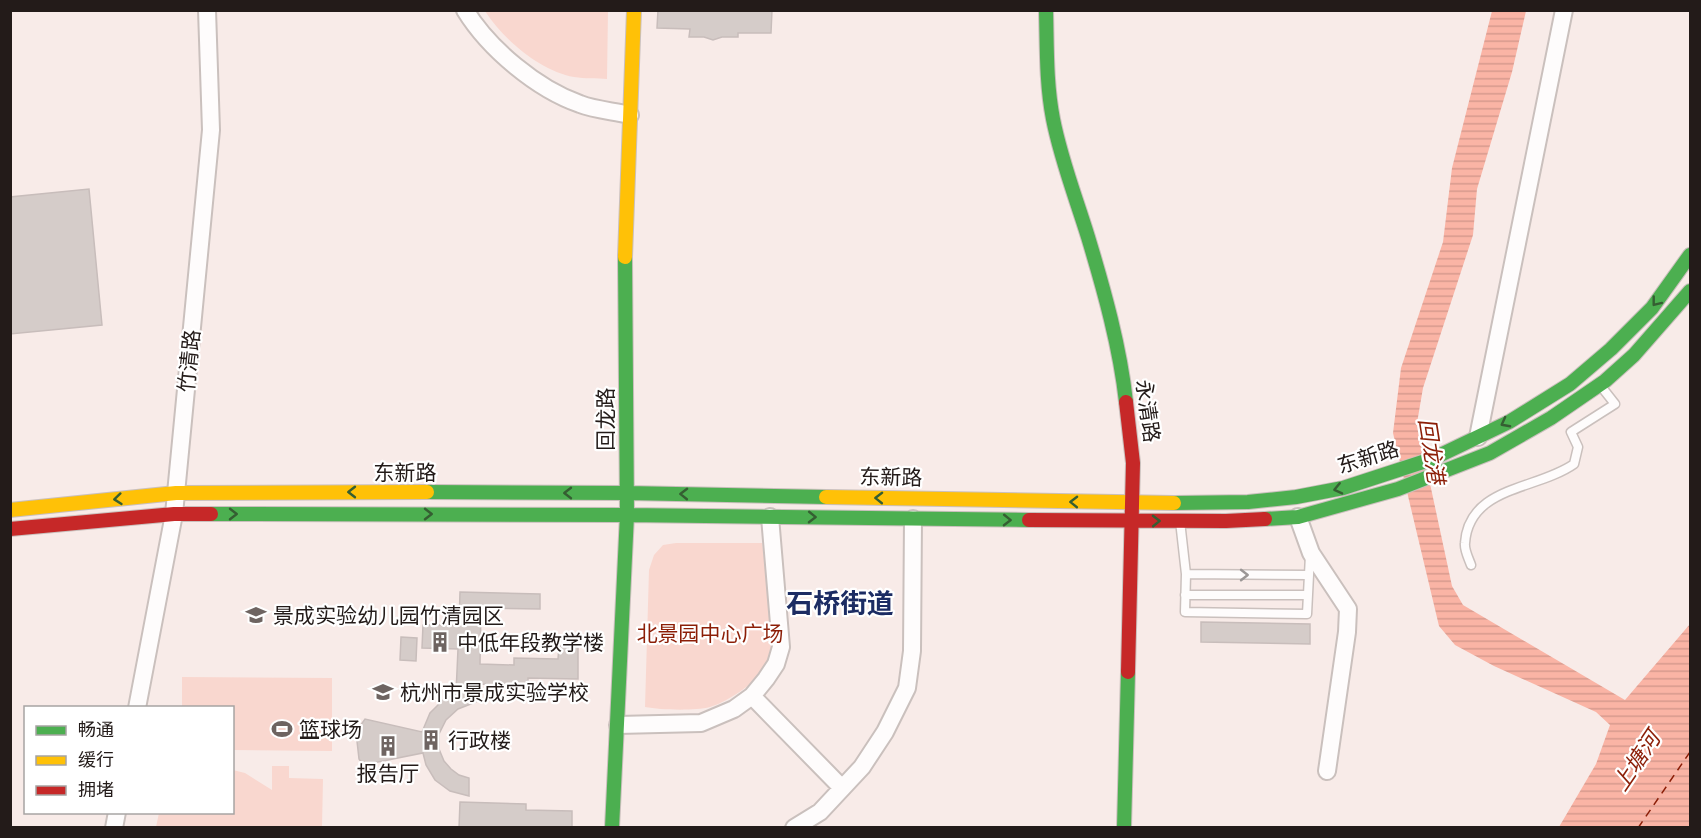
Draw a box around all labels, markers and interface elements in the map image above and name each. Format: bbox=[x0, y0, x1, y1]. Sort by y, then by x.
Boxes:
one-way arrow bbox=[1652, 295, 1663, 306]
street label: 竹清路 bbox=[172, 328, 206, 394]
street label: 永清路 bbox=[1130, 378, 1166, 444]
street label: 回龙路 bbox=[592, 388, 619, 451]
water label: 回龙港 bbox=[1413, 416, 1451, 489]
one-way arrow bbox=[1501, 416, 1511, 427]
street label: 东新路 bbox=[1334, 435, 1402, 479]
street label: 东新路 bbox=[374, 459, 437, 486]
street label: 东新路 bbox=[859, 463, 923, 491]
one-way arrow bbox=[1333, 481, 1343, 494]
one-way arrow bbox=[348, 486, 357, 498]
one-way arrow bbox=[564, 487, 573, 499]
one-way arrow bbox=[679, 488, 688, 501]
one-way arrow bbox=[114, 492, 123, 505]
one-way arrow bbox=[874, 492, 883, 504]
one-way arrow bbox=[1069, 496, 1078, 508]
one-way arrow bbox=[228, 508, 237, 520]
one-way arrow bbox=[423, 508, 432, 520]
one-way arrow bbox=[807, 511, 816, 524]
one-way arrow bbox=[1002, 514, 1011, 526]
one-way arrow bbox=[1152, 515, 1161, 527]
one-way arrow bbox=[1240, 569, 1249, 581]
district label: 石桥街道 bbox=[786, 586, 894, 620]
place label: 景成实验幼儿园竹清园区 bbox=[273, 602, 504, 629]
school or university icon: 景成实验幼儿园竹清园区 bbox=[244, 603, 268, 627]
park label: 北景园中心广场 bbox=[637, 620, 784, 647]
place label: 中低年段教学楼 bbox=[457, 629, 604, 656]
building icon: 中低年段教学楼 bbox=[428, 630, 452, 654]
place label: 杭州市景成实验学校 bbox=[400, 679, 589, 706]
school or university icon: 杭州市景成实验学校 bbox=[371, 680, 395, 704]
legend bbox=[24, 706, 234, 814]
place label: 篮球场 bbox=[299, 716, 362, 743]
sports icon: 篮球场 bbox=[270, 717, 294, 741]
text: 畅通 bbox=[78, 718, 114, 741]
water label: 上塘河 bbox=[1606, 723, 1668, 796]
place label: 行政楼 bbox=[448, 727, 511, 754]
building icon: 行政楼 bbox=[419, 728, 443, 752]
building icon: 报告厅 bbox=[376, 734, 400, 758]
text: 缓行 bbox=[78, 748, 114, 771]
place label: 报告厅 bbox=[357, 760, 420, 787]
text: 拥堵 bbox=[78, 778, 114, 801]

